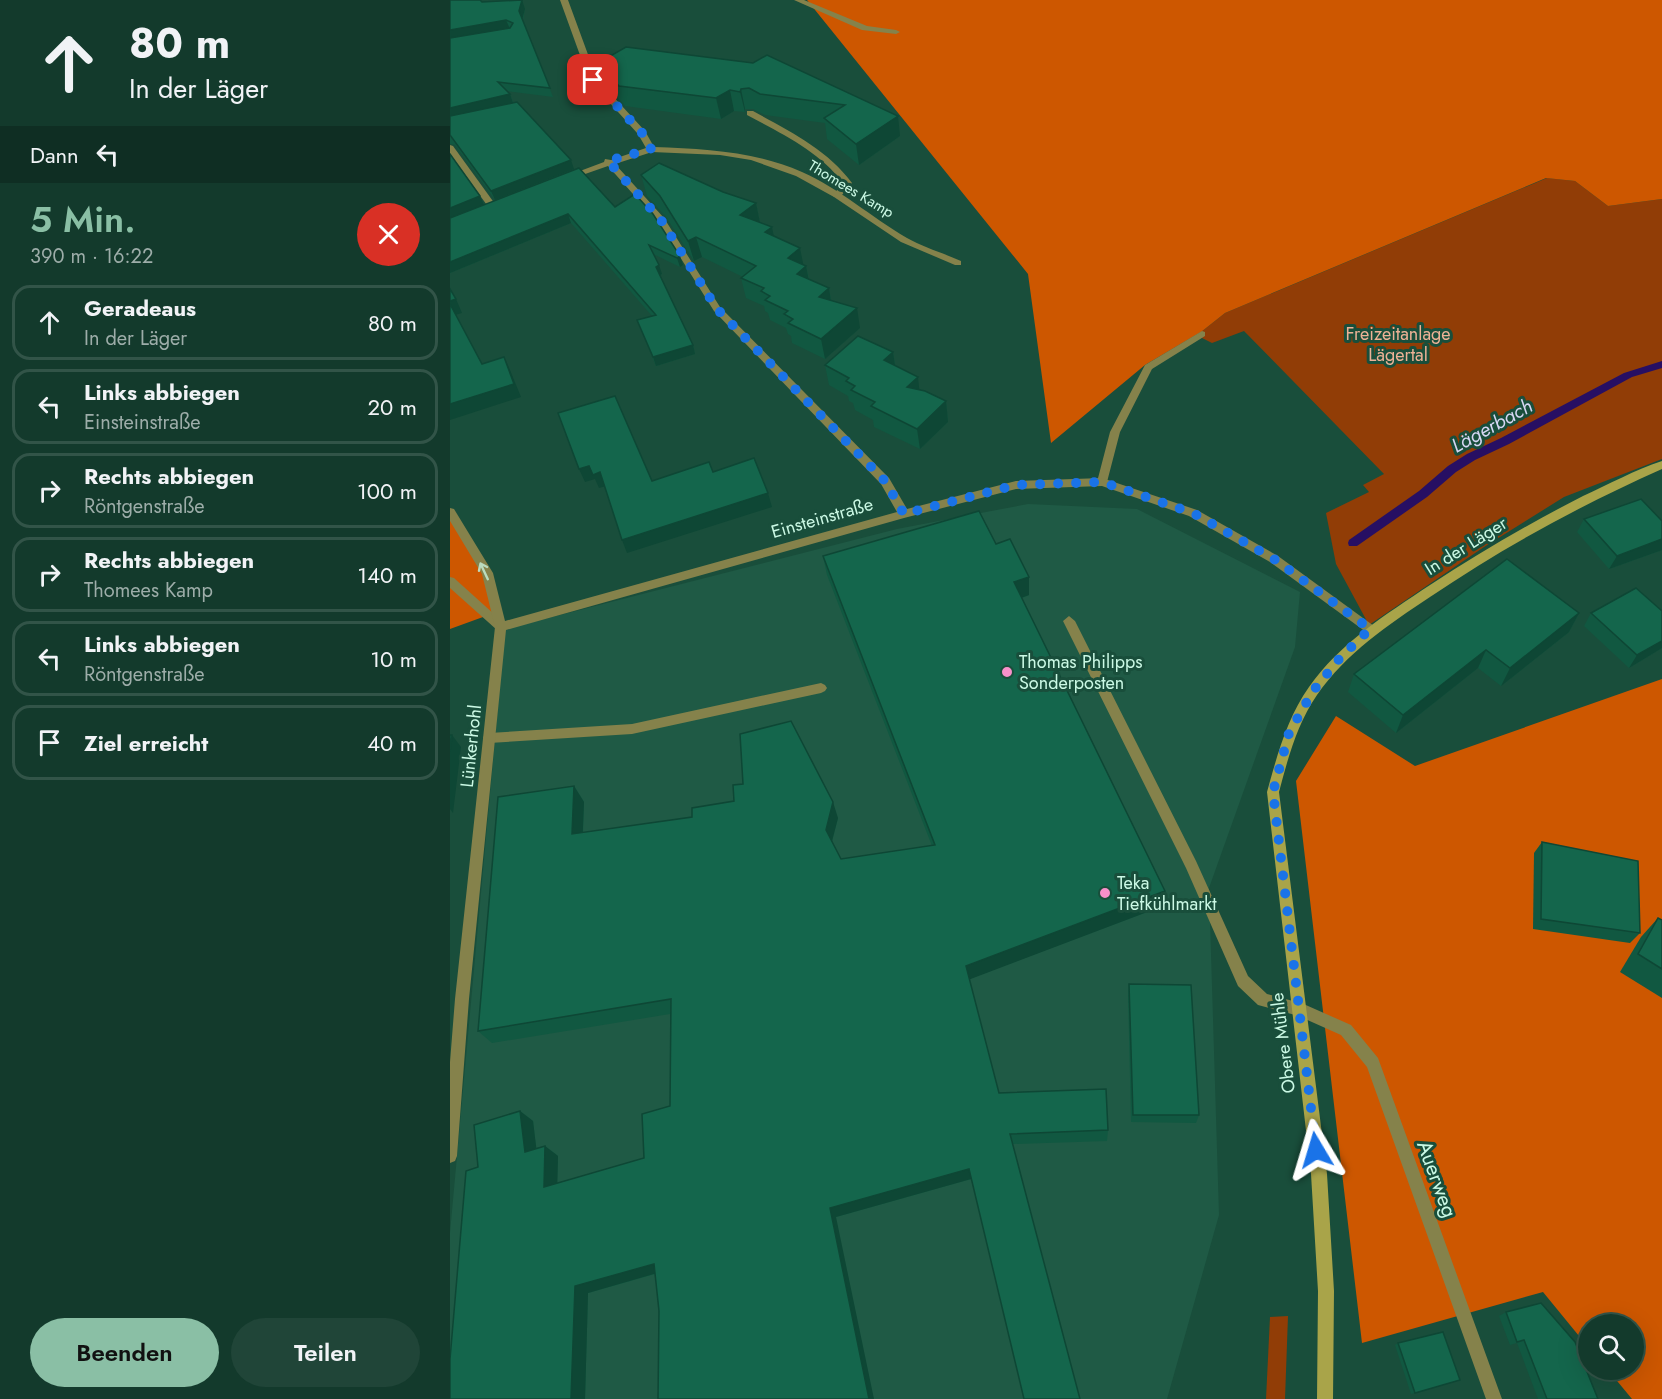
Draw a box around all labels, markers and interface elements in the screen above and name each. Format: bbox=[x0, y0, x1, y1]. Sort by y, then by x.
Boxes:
text: 80 m bbox=[129, 13, 230, 74]
icon: ahead bbox=[30, 24, 108, 102]
pin bbox=[567, 54, 618, 105]
icon: arrive bbox=[576, 63, 609, 96]
text: In der Läger bbox=[129, 69, 268, 108]
icon: left bbox=[91, 138, 124, 171]
text: Dann bbox=[30, 139, 79, 171]
street label: Thomees Kamp bbox=[804, 155, 898, 224]
text: 5 Min. bbox=[30, 193, 136, 245]
button: close bbox=[357, 203, 420, 266]
text: 390 m · 16:22 bbox=[30, 242, 153, 271]
text: Geradeaus bbox=[84, 292, 196, 324]
icon: ahead bbox=[33, 306, 66, 339]
text: 80 m bbox=[368, 307, 417, 339]
park label: Freizeitanlage Lägertal bbox=[1345, 321, 1451, 368]
text: In der Läger bbox=[84, 324, 187, 353]
text: Links abbiegen bbox=[84, 376, 240, 408]
icon: left bbox=[33, 390, 66, 423]
text: 20 m bbox=[368, 391, 417, 423]
water label: Lägerbach bbox=[1446, 392, 1538, 460]
text: Einsteinstraße bbox=[84, 408, 201, 437]
text: Rechts abbiegen bbox=[84, 460, 254, 492]
icon: right bbox=[33, 474, 66, 507]
text: 100 m bbox=[357, 475, 417, 507]
street label: Einsteinstraße bbox=[768, 491, 876, 545]
text: Röntgenstraße bbox=[84, 492, 205, 521]
street label: In der Läger bbox=[1420, 510, 1513, 582]
text: Rechts abbiegen bbox=[84, 544, 254, 576]
icon: right bbox=[33, 558, 66, 591]
text: 140 m bbox=[357, 559, 417, 591]
one-way arrow bbox=[478, 563, 490, 581]
text: Thomees Kamp bbox=[84, 576, 213, 605]
text: Links abbiegen bbox=[84, 628, 240, 660]
icon: left bbox=[33, 642, 66, 675]
text: 10 m bbox=[370, 643, 417, 675]
place label: Thomas Philipps Sonderposten bbox=[1019, 649, 1143, 696]
text: Röntgenstraße bbox=[84, 660, 205, 689]
marker: Thomas Philipps Sonderposten bbox=[1000, 665, 1014, 679]
street label: Lünkerhohl bbox=[454, 703, 488, 789]
icon: arrive bbox=[33, 726, 66, 759]
text: Ziel erreicht bbox=[84, 727, 208, 759]
text: 40 m bbox=[367, 727, 417, 759]
place label: Teka Tiefkühlmarkt bbox=[1117, 870, 1217, 917]
marker: Teka Tiefkühlmarkt bbox=[1098, 886, 1112, 900]
street label: Obere Mühle bbox=[1264, 991, 1302, 1095]
position arrow bbox=[1284, 1118, 1348, 1182]
street label: Auerweg bbox=[1409, 1136, 1465, 1222]
map controls bbox=[1578, 1314, 1644, 1380]
button: search bbox=[1578, 1314, 1644, 1380]
button: Beenden bbox=[30, 1318, 219, 1387]
button: Teilen bbox=[231, 1318, 420, 1387]

